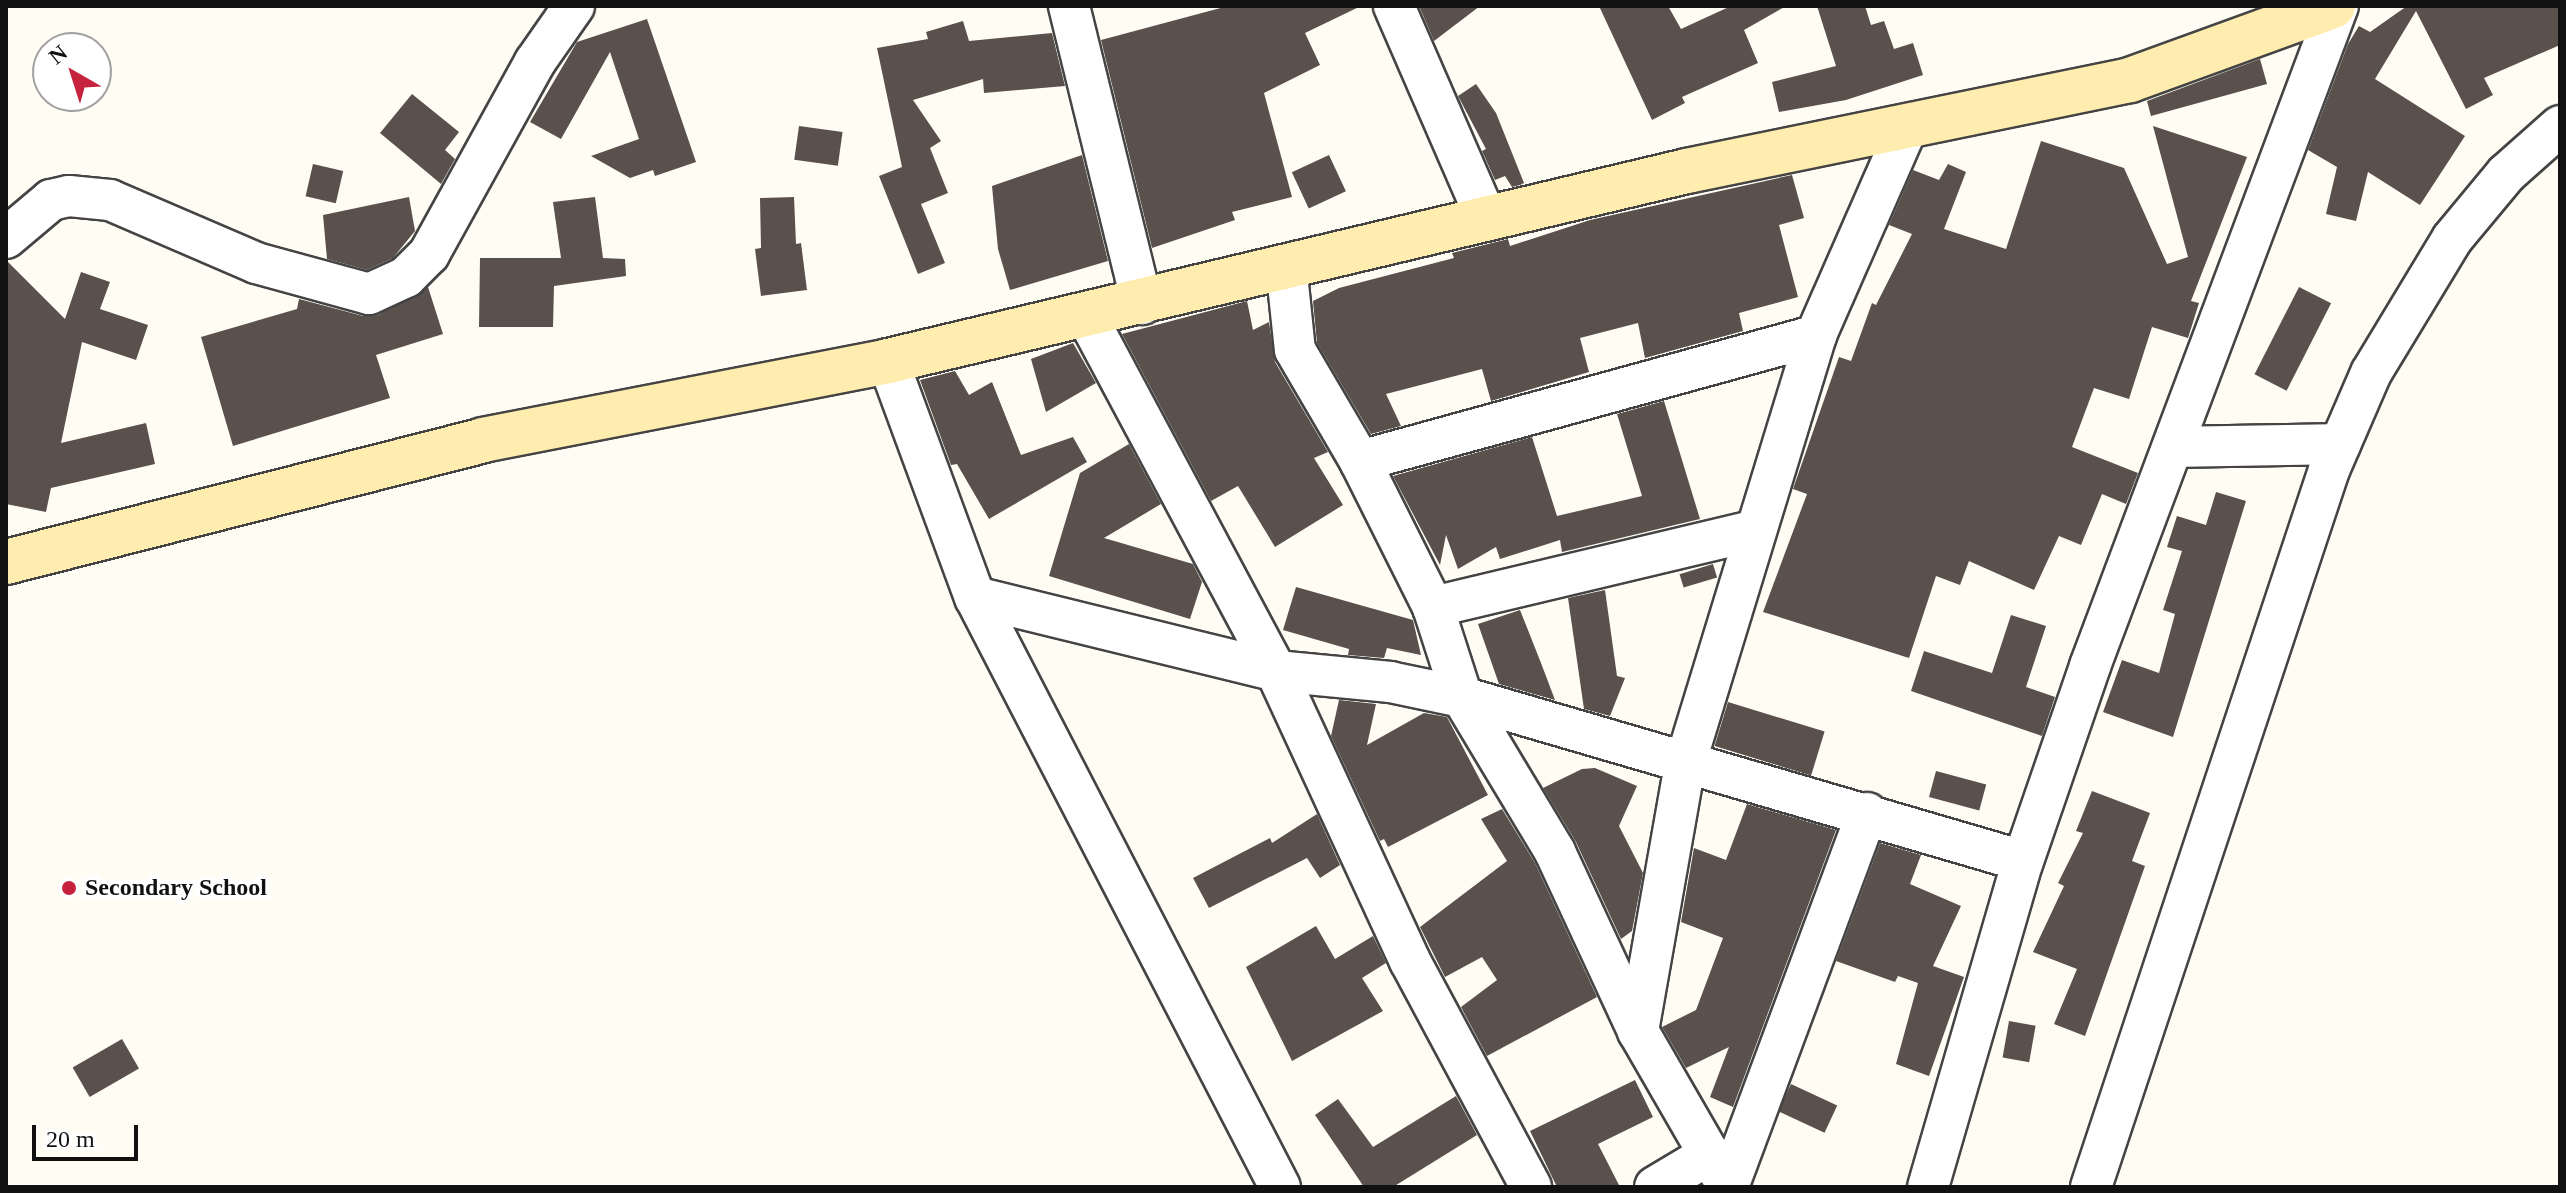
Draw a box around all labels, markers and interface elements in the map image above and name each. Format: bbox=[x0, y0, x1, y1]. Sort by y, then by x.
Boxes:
north arrow bbox=[32, 32, 112, 112]
text: N bbox=[44, 40, 72, 69]
place label: Secondary School bbox=[85, 874, 267, 902]
marker: Secondary School bbox=[60, 879, 78, 897]
scale bar bbox=[36, 1109, 142, 1159]
text: 20 m bbox=[46, 1126, 95, 1152]

